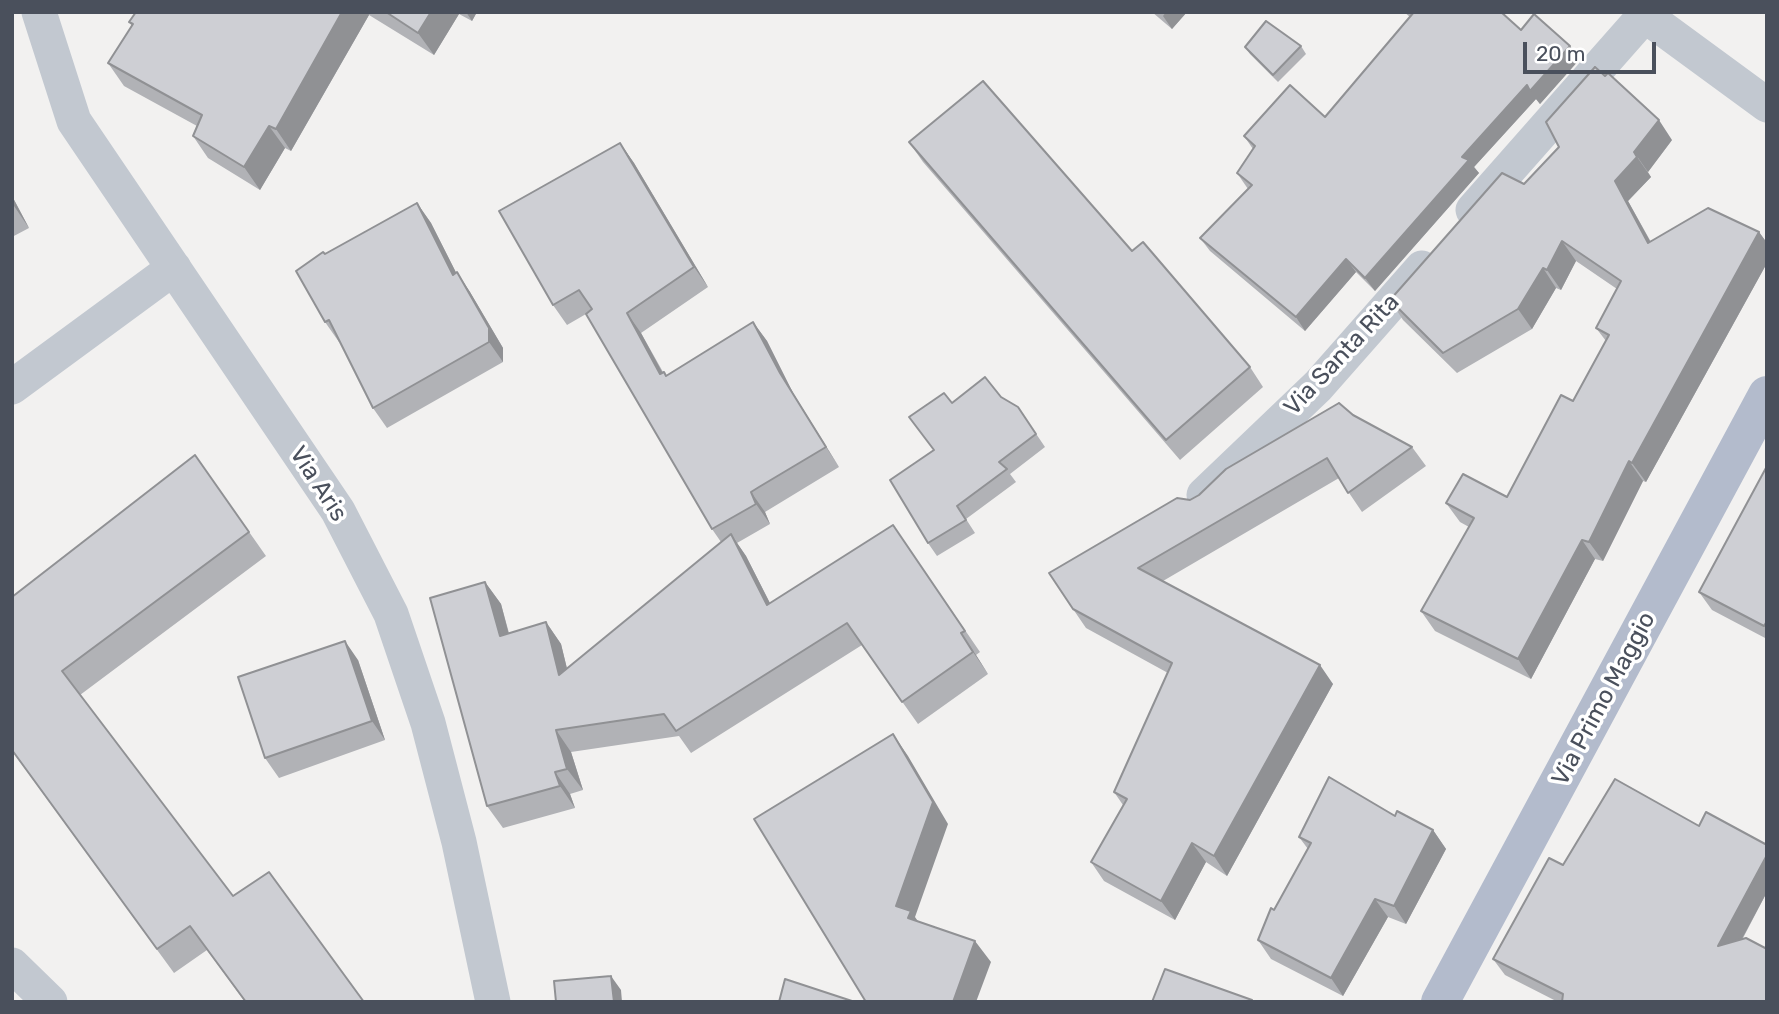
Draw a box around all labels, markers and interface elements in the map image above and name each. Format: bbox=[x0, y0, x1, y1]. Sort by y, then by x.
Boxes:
scale bar bbox=[1527, 28, 1660, 72]
text: 20 m bbox=[1536, 41, 1585, 66]
street label: Via Santa Rita bbox=[1278, 288, 1406, 422]
street label: Via Aris bbox=[283, 441, 353, 527]
street label: Via Primo Maggio bbox=[1546, 607, 1662, 791]

